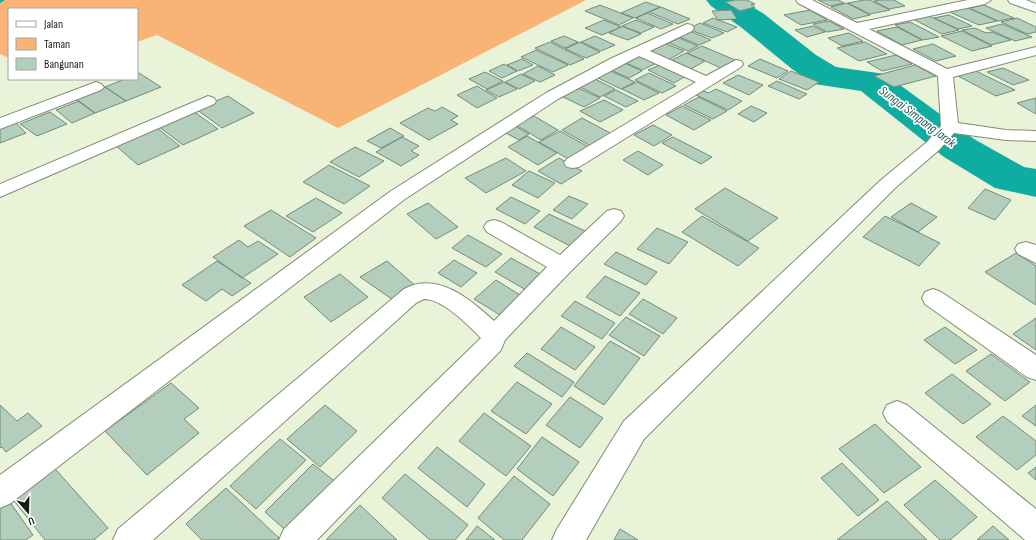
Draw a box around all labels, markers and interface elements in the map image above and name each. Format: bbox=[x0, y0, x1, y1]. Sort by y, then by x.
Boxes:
legend bbox=[8, 8, 138, 80]
text: Jalan bbox=[43, 17, 63, 32]
text: Taman bbox=[44, 37, 70, 52]
text: Bangunan bbox=[44, 57, 84, 72]
water label: Sungai Simpang Jarak bbox=[876, 83, 960, 152]
north arrow bbox=[8, 492, 48, 532]
text: U bbox=[26, 514, 36, 528]

